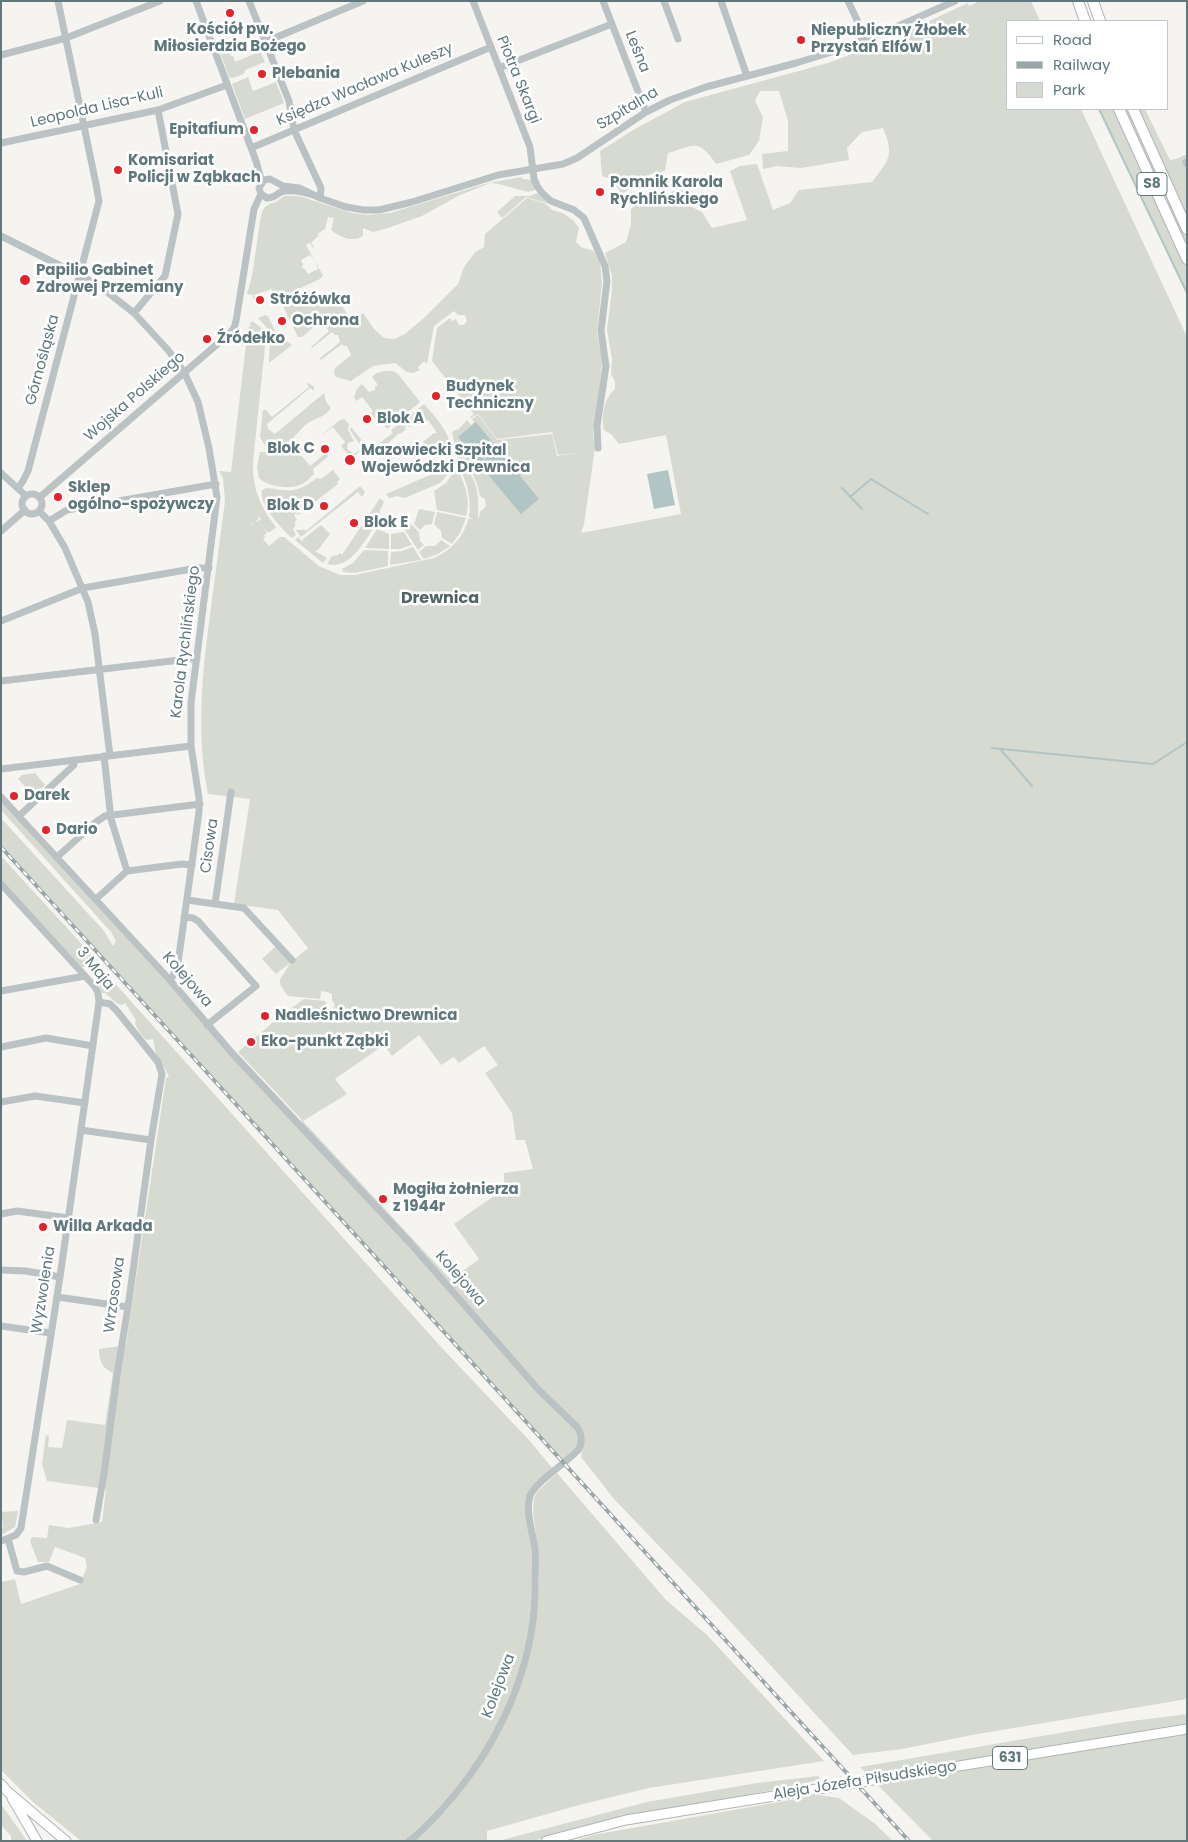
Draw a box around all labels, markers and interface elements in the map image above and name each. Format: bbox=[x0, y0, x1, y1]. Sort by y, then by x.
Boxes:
marker: Kościół pw. Miłosierdzia Bożego bbox=[224, 7, 236, 19]
legend bbox=[1006, 20, 1168, 110]
place label: Kościół pw. Miłosierdzia Bożego bbox=[154, 21, 306, 56]
place label: Niepubliczny Żłobek Przystań Elfów 1 bbox=[811, 22, 967, 57]
street label: Leśna bbox=[621, 29, 653, 75]
text: Road bbox=[1053, 29, 1092, 50]
street label: Piotra Skargi bbox=[492, 33, 544, 127]
marker: Niepubliczny Żłobek Przystań Elfów 1 bbox=[795, 34, 807, 46]
street label: Księdza Wacława Kuleszy bbox=[274, 40, 456, 130]
text: Railway bbox=[1053, 54, 1111, 75]
place label: Plebania bbox=[272, 65, 340, 83]
marker: Plebania bbox=[256, 68, 268, 80]
text: Park bbox=[1053, 79, 1085, 100]
street label: Leopolda Lisa-Kuli bbox=[29, 84, 165, 132]
street label: Szpitalna bbox=[594, 84, 662, 134]
place label: Epitafium bbox=[169, 121, 244, 139]
marker: Epitafium bbox=[248, 124, 260, 136]
place label: Komisariat Policji w Ząbkach bbox=[128, 152, 261, 187]
marker: Komisariat Policji w Ząbkach bbox=[112, 164, 124, 176]
road number: S8 bbox=[1137, 172, 1167, 195]
place label: Pomnik Karola Rychlińskiego bbox=[610, 174, 723, 209]
marker: Pomnik Karola Rychlińskiego bbox=[594, 186, 606, 198]
place label: Papilio Gabinet Zdrowej Przemiany bbox=[36, 262, 183, 297]
marker: Papilio Gabinet Zdrowej Przemiany bbox=[18, 273, 32, 287]
place label: Stróżówka bbox=[270, 291, 351, 309]
marker: Stróżówka bbox=[254, 294, 266, 306]
place label: Ochrona bbox=[292, 312, 359, 330]
street label: Górnośląska bbox=[22, 313, 64, 407]
marker: Ochrona bbox=[276, 315, 288, 327]
place label: Źródełko bbox=[217, 330, 285, 348]
marker: Źródełko bbox=[201, 333, 213, 345]
street label: Wojska Polskiego bbox=[81, 348, 189, 446]
place label: Budynek Techniczny bbox=[446, 378, 534, 413]
marker: Budynek Techniczny bbox=[430, 390, 442, 402]
place label: Blok A bbox=[377, 410, 424, 428]
marker: Blok A bbox=[361, 413, 373, 425]
place label: Blok C bbox=[267, 440, 315, 458]
place label: Mazowiecki Szpital Wojewódzki Drewnica bbox=[361, 442, 530, 477]
marker: Blok C bbox=[319, 443, 331, 455]
marker: Mazowiecki Szpital Wojewódzki Drewnica bbox=[343, 453, 357, 467]
place label: Sklep ogólno-spożywczy bbox=[68, 479, 214, 514]
marker: Sklep ogólno-spożywczy bbox=[52, 491, 64, 503]
place label: Blok D bbox=[267, 497, 314, 515]
marker: Blok D bbox=[318, 500, 330, 512]
place label: Blok E bbox=[364, 514, 408, 532]
marker: Blok E bbox=[348, 517, 360, 529]
street label: Karola Rychlińskiego bbox=[168, 565, 204, 719]
district label: Drewnica bbox=[401, 589, 479, 609]
place label: Darek bbox=[24, 787, 70, 805]
marker: Darek bbox=[8, 790, 20, 802]
street label: Cisowa bbox=[197, 817, 223, 875]
place label: Dario bbox=[56, 821, 97, 839]
marker: Dario bbox=[40, 824, 52, 836]
street label: 3 Maja bbox=[72, 944, 118, 994]
street label: Kolejowa bbox=[158, 949, 216, 1011]
place label: Nadleśnictwo Drewnica bbox=[275, 1007, 457, 1025]
marker: Nadleśnictwo Drewnica bbox=[259, 1010, 271, 1022]
place label: Eko-punkt Ząbki bbox=[261, 1033, 389, 1051]
marker: Eko-punkt Ząbki bbox=[245, 1036, 257, 1048]
place label: Mogiła żołnierza z 1944r bbox=[393, 1181, 519, 1216]
marker: Mogiła żołnierza z 1944r bbox=[377, 1193, 389, 1205]
place label: Willa Arkada bbox=[53, 1218, 153, 1236]
marker: Willa Arkada bbox=[37, 1221, 49, 1233]
street label: Wyzwolenia bbox=[28, 1245, 60, 1335]
street label: Kolejowa bbox=[431, 1248, 489, 1310]
street label: Wrzosowa bbox=[101, 1256, 129, 1334]
street label: Kolejowa bbox=[479, 1651, 519, 1721]
road number: 631 bbox=[992, 1746, 1028, 1770]
street label: Aleja Józefa Piłsudskiego bbox=[772, 1758, 958, 1804]

